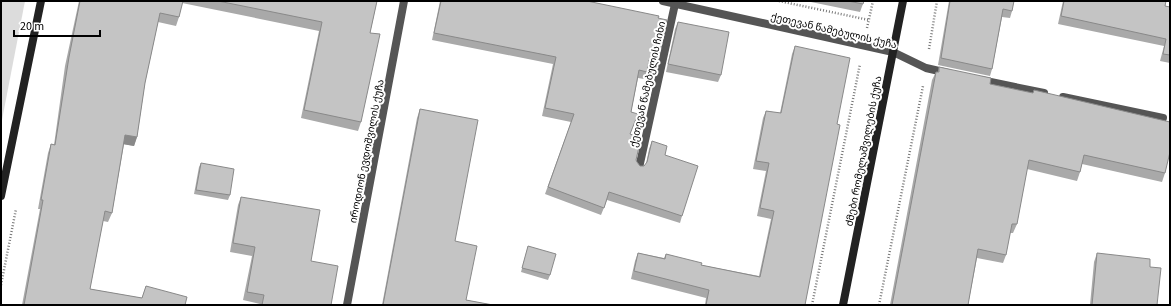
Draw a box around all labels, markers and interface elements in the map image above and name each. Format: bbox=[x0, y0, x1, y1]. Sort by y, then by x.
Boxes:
street label: ქეთევან წამებულის ქუჩა bbox=[769, 10, 898, 52]
scale bar bbox=[14, 12, 100, 38]
text: 20 m bbox=[20, 18, 44, 35]
street label: ქეთევან წამებულის ჩიხი bbox=[627, 20, 669, 149]
street label: ძმები რომელაშვილების ქუჩა bbox=[843, 75, 885, 228]
street label: იროდიონ ევდოშვილის ქუჩა bbox=[346, 78, 388, 224]

